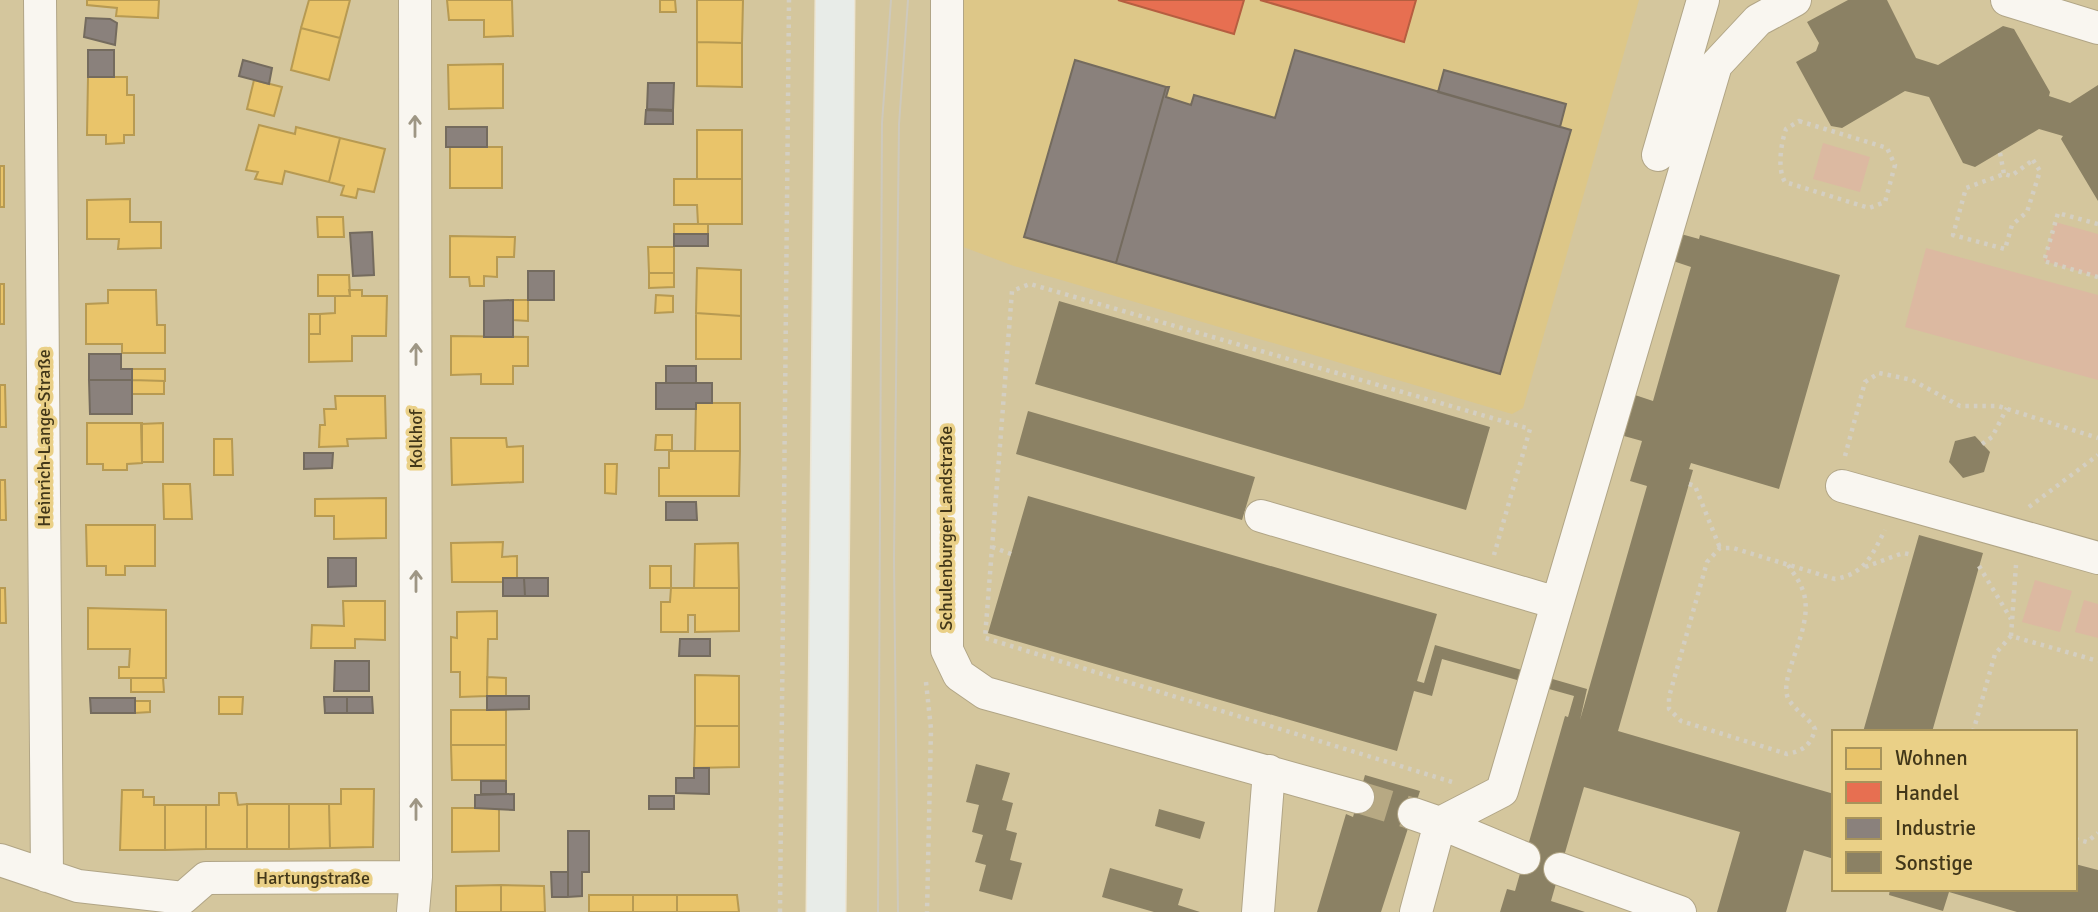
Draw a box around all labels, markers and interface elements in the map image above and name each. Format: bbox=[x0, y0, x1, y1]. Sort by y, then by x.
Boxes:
one-way arrow bbox=[408, 115, 422, 138]
one-way arrow bbox=[409, 343, 423, 366]
street label: Heinrich-Lange-Straße bbox=[33, 349, 55, 527]
street label: Kolkhof bbox=[405, 408, 427, 469]
street label: Schulenburger Landstraße bbox=[935, 426, 957, 630]
one-way arrow bbox=[409, 570, 423, 593]
legend bbox=[1832, 730, 2077, 891]
text: Wohnen bbox=[1895, 745, 1968, 771]
text: Handel bbox=[1895, 780, 1959, 806]
one-way arrow bbox=[409, 798, 423, 821]
text: Industrie bbox=[1895, 815, 1976, 841]
text: Sonstige bbox=[1895, 850, 1973, 876]
street label: Hartungstraße bbox=[256, 867, 370, 889]

